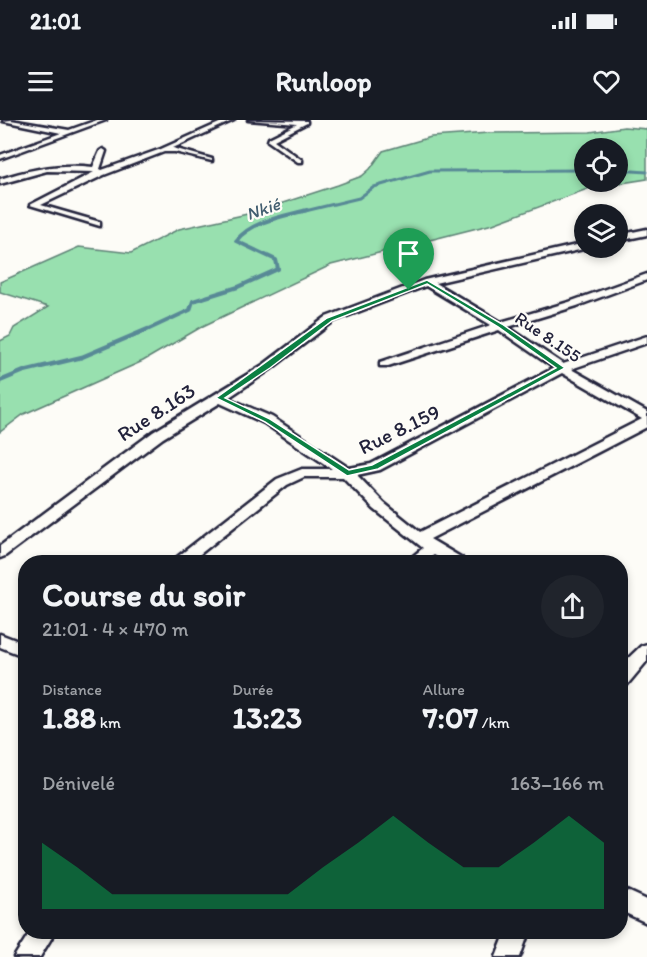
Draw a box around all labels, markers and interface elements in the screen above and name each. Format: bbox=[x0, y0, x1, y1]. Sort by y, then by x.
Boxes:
text: 21:01 bbox=[30, 8, 81, 35]
icon: menu bbox=[24, 65, 57, 98]
text: Runloop bbox=[276, 65, 371, 98]
icon: heart bbox=[590, 65, 623, 98]
map controls bbox=[574, 138, 628, 258]
button: locate bbox=[574, 138, 628, 192]
water label: Nkié bbox=[243, 192, 284, 225]
button: layers bbox=[574, 204, 628, 258]
pin bbox=[383, 228, 434, 290]
icon: arrive bbox=[392, 237, 425, 270]
street label: Rue 8.155 bbox=[511, 307, 585, 367]
street label: Rue 8.163 bbox=[112, 378, 200, 446]
street label: Rue 8.159 bbox=[354, 399, 444, 459]
text: Course du soir bbox=[42, 575, 245, 614]
button: share bbox=[541, 575, 604, 638]
text: 21:01 · 4 × 470 m bbox=[42, 617, 188, 641]
text: Distance bbox=[42, 680, 102, 699]
text: Durée bbox=[232, 680, 273, 699]
text: Allure bbox=[423, 680, 465, 699]
text: 1.88 bbox=[42, 699, 96, 736]
text: 13:23 bbox=[232, 699, 302, 736]
text: 7:07 bbox=[423, 699, 478, 736]
text: km bbox=[96, 713, 121, 732]
text: /km bbox=[478, 713, 510, 732]
text: Dénivelé bbox=[42, 771, 115, 795]
text: 163–166 m bbox=[510, 771, 604, 795]

